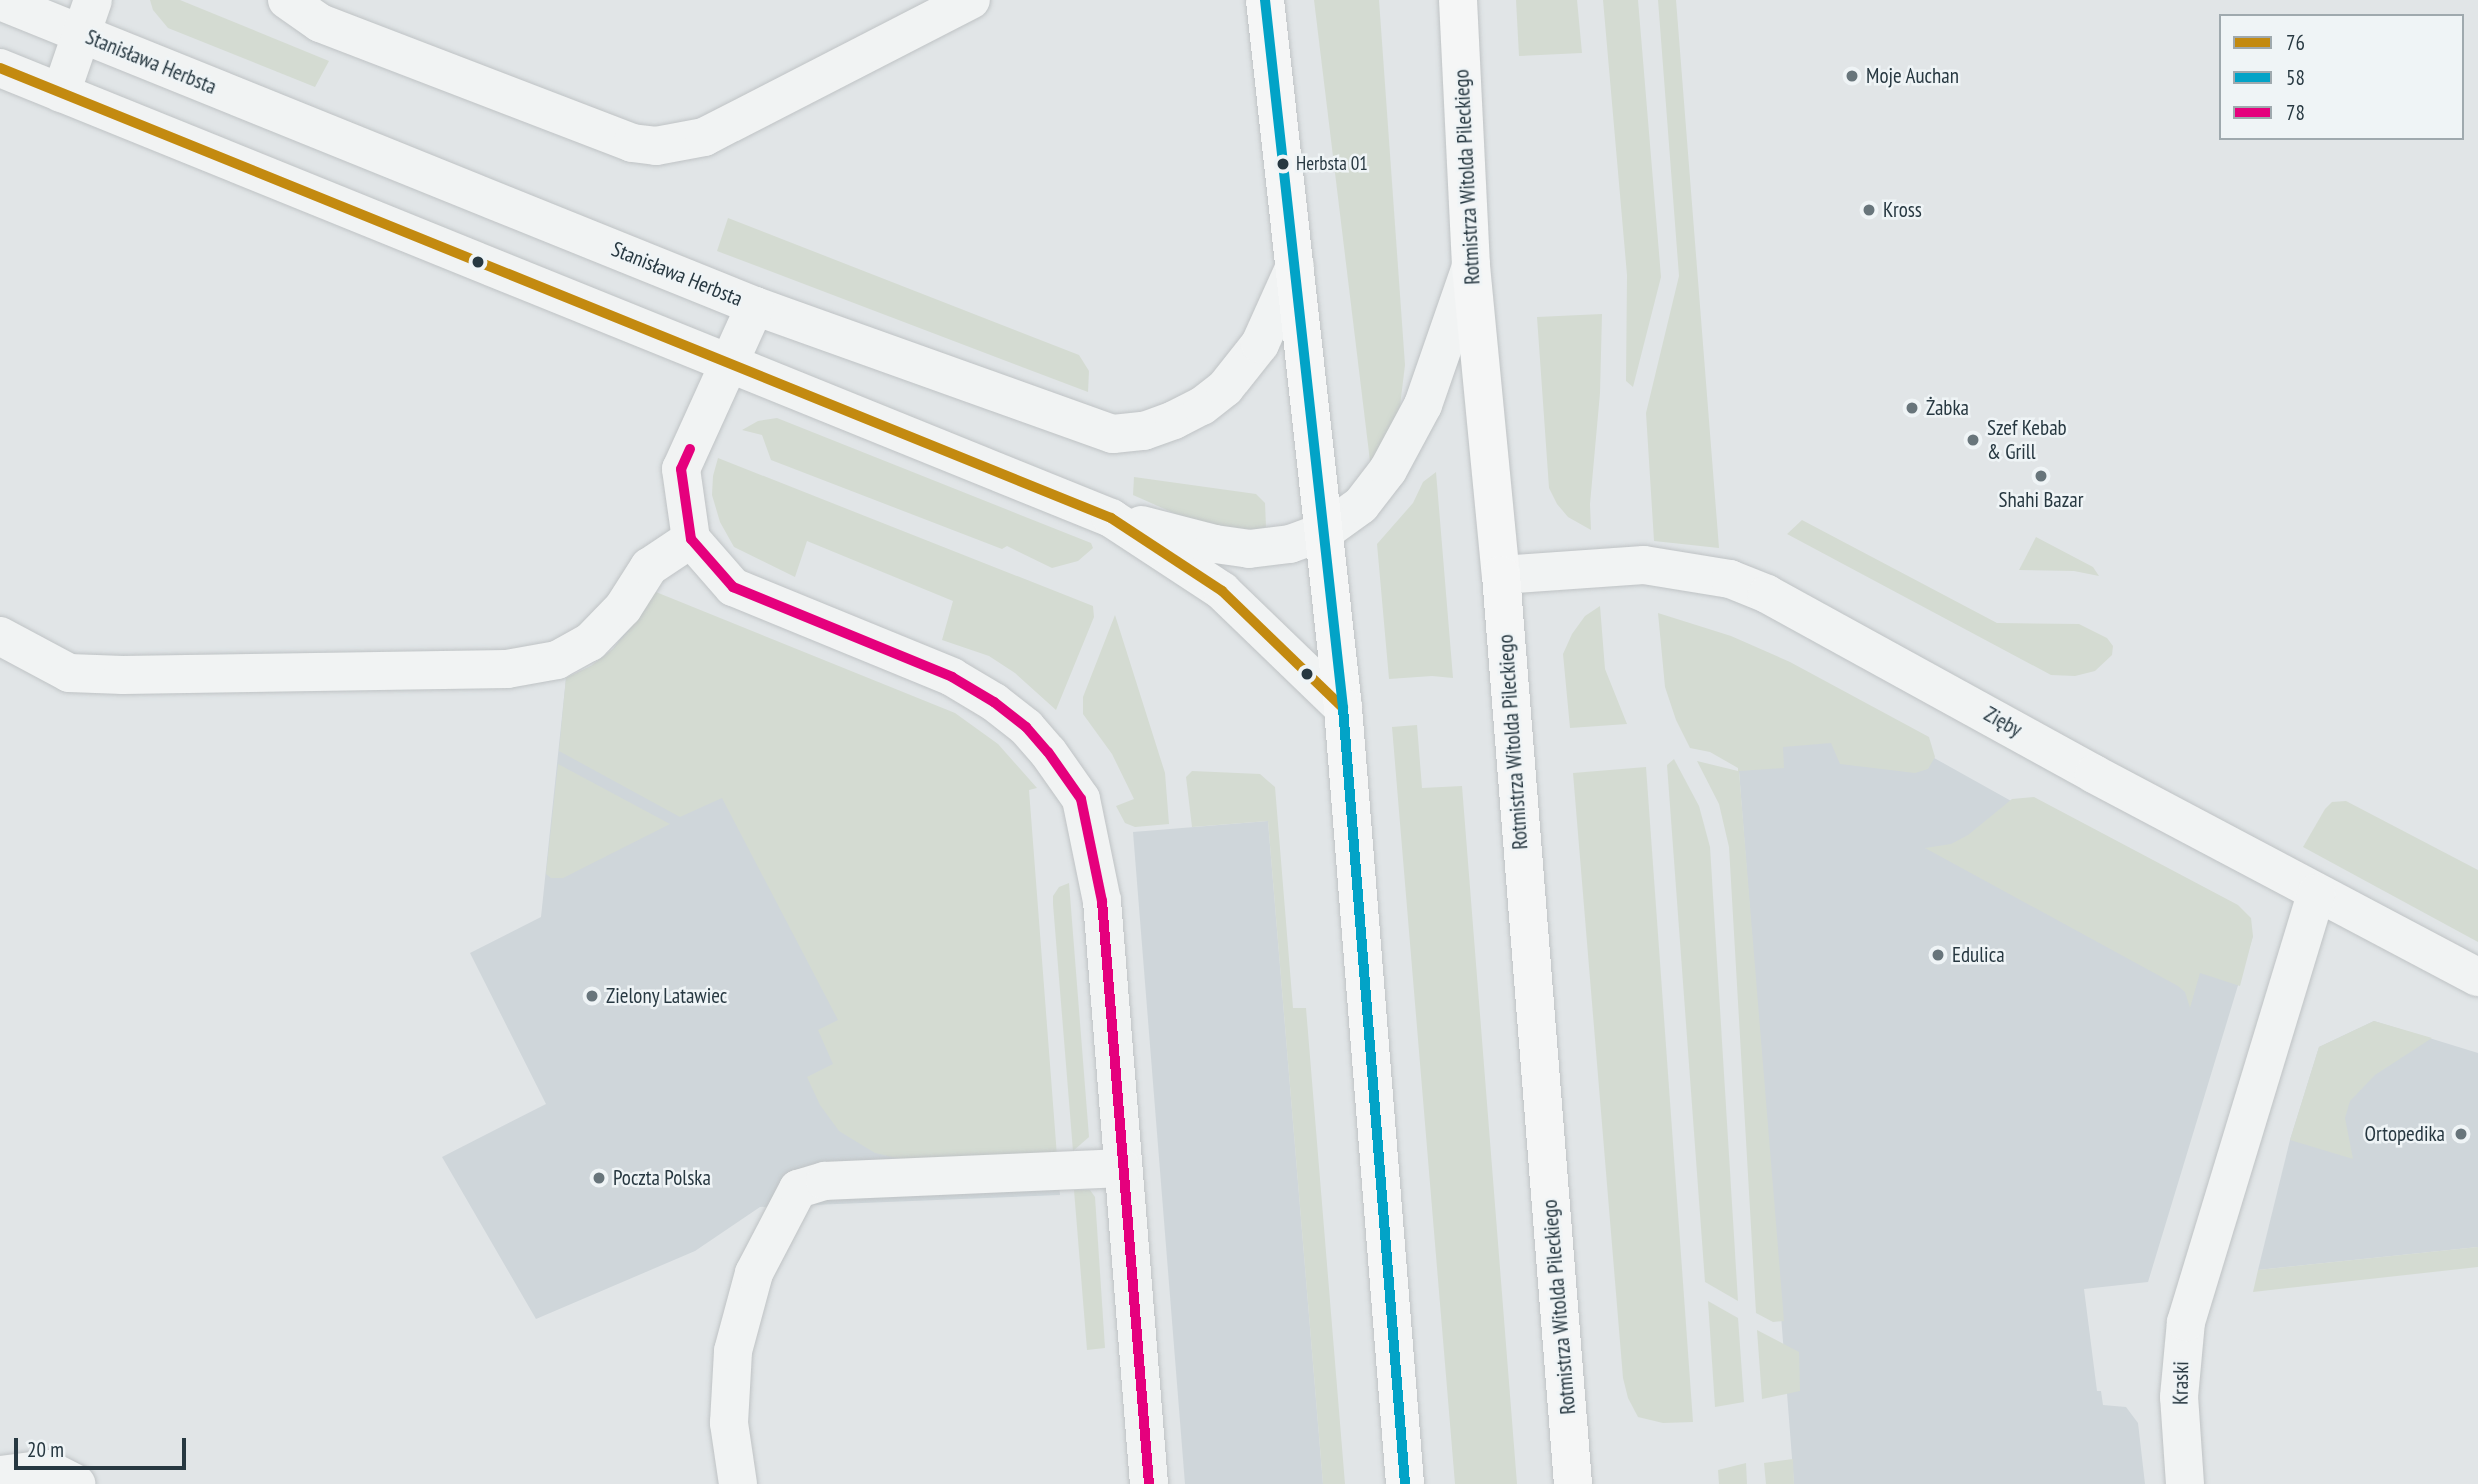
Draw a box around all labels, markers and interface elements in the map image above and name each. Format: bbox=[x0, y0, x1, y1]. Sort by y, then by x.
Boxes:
legend bbox=[2219, 14, 2464, 140]
street label: Stanisława Herbsta bbox=[82, 24, 220, 100]
text: 76 bbox=[2286, 29, 2305, 56]
place label: Moje Auchan bbox=[1866, 63, 1959, 89]
text: 58 bbox=[2286, 64, 2305, 91]
marker: Moje Auchan bbox=[1844, 68, 1860, 84]
street label: Rotmistrza Witolda Pileckiego bbox=[1449, 69, 1485, 285]
text: 78 bbox=[2286, 99, 2305, 126]
place label: Herbsta 01 bbox=[1296, 153, 1368, 175]
marker: Herbsta 01 bbox=[1276, 157, 1290, 171]
place label: Kross bbox=[1883, 197, 1922, 223]
marker: Kross bbox=[1861, 202, 1877, 218]
street label: Stanisława Herbsta bbox=[608, 236, 746, 312]
unlabelled marker bbox=[471, 255, 485, 269]
place label: Żabka bbox=[1926, 395, 1969, 421]
marker: Żabka bbox=[1904, 400, 1920, 416]
place label: Szef Kebab & Grill bbox=[1987, 415, 2067, 465]
marker: Szef Kebab & Grill bbox=[1965, 432, 1981, 448]
marker: Shahi Bazar bbox=[2033, 468, 2049, 484]
place label: Shahi Bazar bbox=[1999, 487, 2083, 513]
street label: Rotmistrza Witolda Pileckiego bbox=[1493, 633, 1533, 851]
unlabelled marker bbox=[1300, 667, 1314, 681]
street label: Zięby bbox=[1980, 701, 2026, 743]
place label: Edulica bbox=[1952, 942, 2005, 968]
marker: Edulica bbox=[1930, 947, 1946, 963]
place label: Zielony Latawiec bbox=[606, 983, 728, 1009]
marker: Zielony Latawiec bbox=[584, 988, 600, 1004]
place label: Ortopedika bbox=[2365, 1121, 2445, 1147]
marker: Ortopedika bbox=[2451, 1124, 2471, 1144]
place label: Poczta Polska bbox=[613, 1165, 711, 1191]
marker: Poczta Polska bbox=[591, 1170, 607, 1186]
street label: Rotmistrza Witolda Pileckiego bbox=[1537, 1198, 1581, 1416]
street label: Kraski bbox=[2168, 1361, 2194, 1405]
scale bar bbox=[18, 1424, 189, 1468]
text: 20 m bbox=[27, 1436, 64, 1463]

